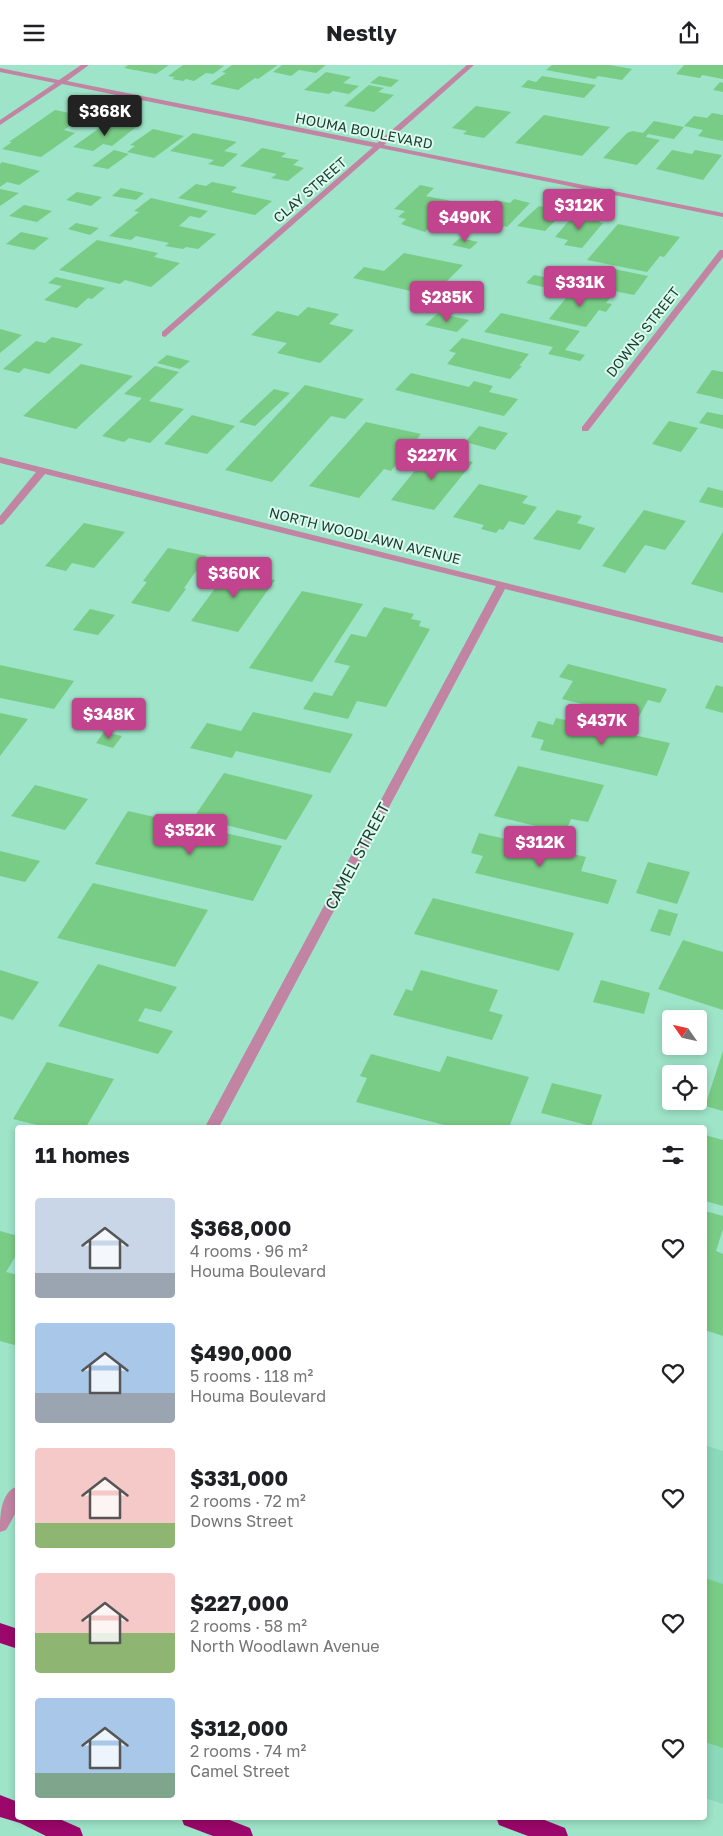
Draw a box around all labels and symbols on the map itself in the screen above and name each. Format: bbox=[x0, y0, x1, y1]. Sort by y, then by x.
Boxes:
pin: $368K bbox=[70, 95, 140, 137]
street label: HOUMA BOULEVARD bbox=[294, 109, 434, 152]
street label: CLAY STREET bbox=[270, 153, 350, 226]
pin: $312K bbox=[544, 189, 614, 231]
pin: $490K bbox=[430, 201, 500, 243]
pin: $331K bbox=[545, 265, 615, 308]
pin: $285K bbox=[412, 281, 482, 323]
street label: DOWNS STREET bbox=[602, 283, 683, 380]
pin: $227K bbox=[397, 439, 467, 481]
street label: NORTH WOODLAWN AVENUE bbox=[267, 503, 463, 568]
pin: $360K bbox=[199, 557, 269, 599]
pin: $348K bbox=[74, 697, 144, 740]
pin: $437K bbox=[567, 703, 637, 746]
street label: CAMEL STREET bbox=[320, 799, 394, 913]
pin: $352K bbox=[155, 813, 225, 856]
pin: $312K bbox=[505, 825, 575, 868]
north arrow bbox=[662, 1010, 708, 1055]

